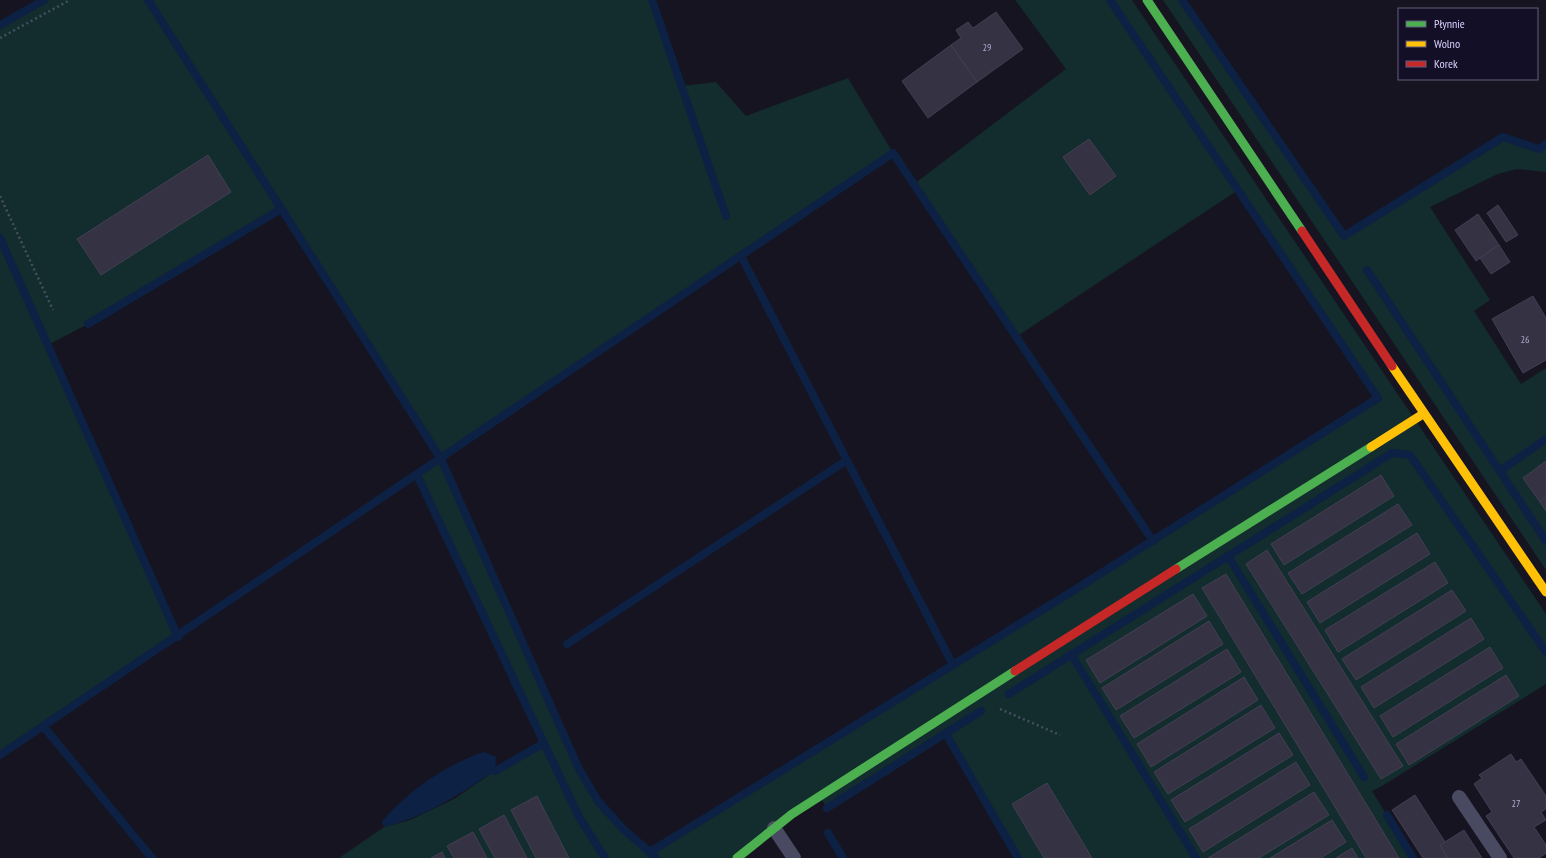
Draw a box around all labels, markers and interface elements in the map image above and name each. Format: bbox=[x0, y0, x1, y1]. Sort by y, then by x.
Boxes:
legend bbox=[1398, 8, 1538, 80]
text: Płynnie bbox=[1434, 16, 1465, 31]
text: Wolno bbox=[1434, 36, 1460, 51]
house number: 29 bbox=[983, 41, 992, 54]
text: Korek bbox=[1434, 56, 1458, 71]
house number: 26 bbox=[1521, 333, 1530, 346]
house number: 27 bbox=[1512, 797, 1521, 810]

